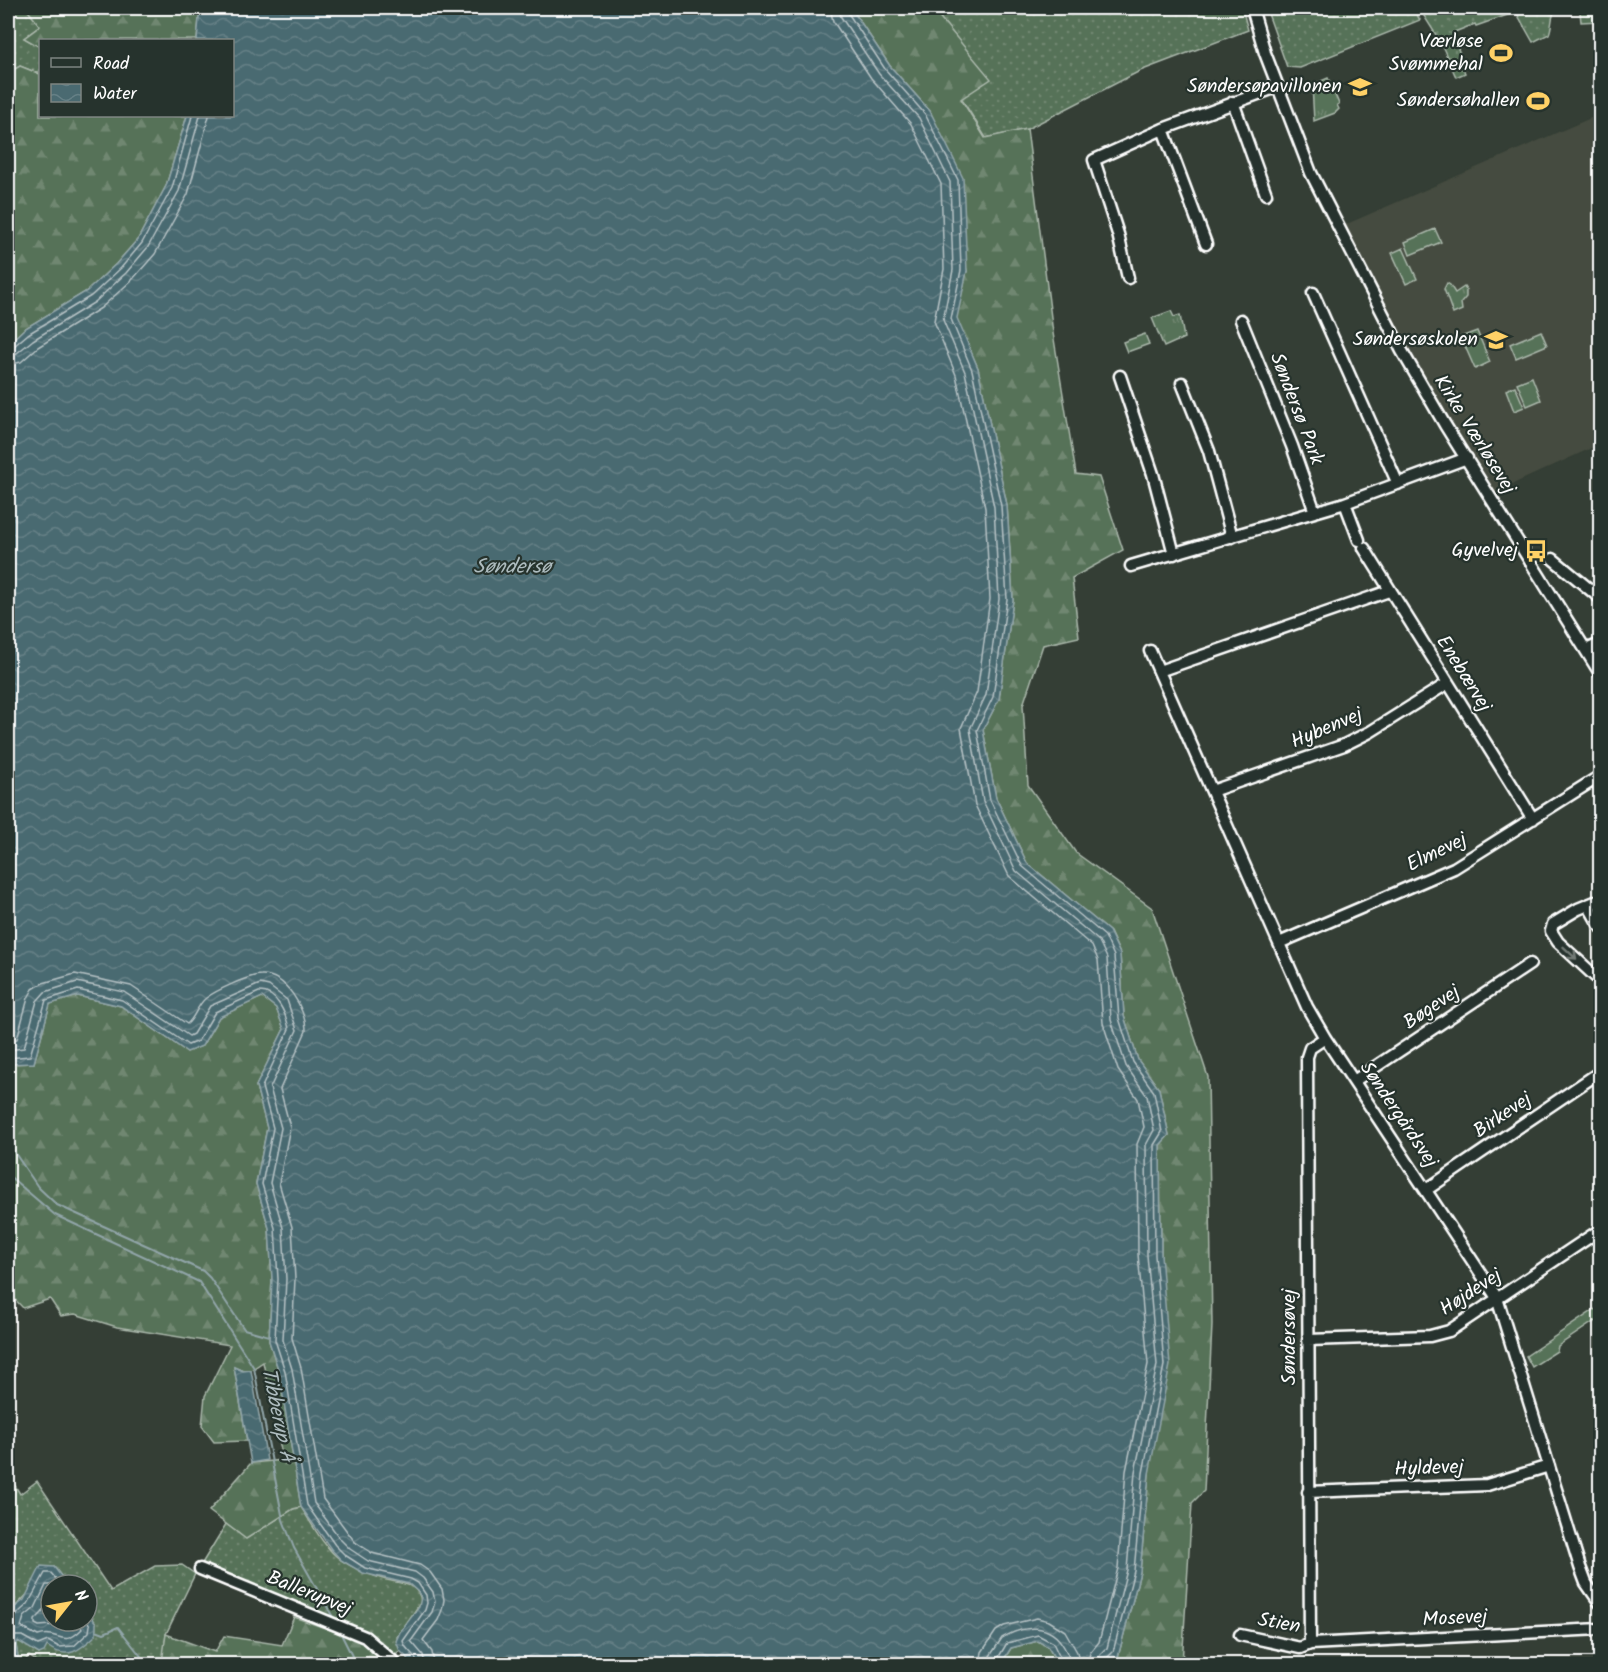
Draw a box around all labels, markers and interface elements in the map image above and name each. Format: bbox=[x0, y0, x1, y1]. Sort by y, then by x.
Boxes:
place label: Værløse Svømmehal bbox=[1389, 26, 1483, 81]
legend bbox=[39, 39, 234, 117]
sports icon: Værløse Svømmehal bbox=[1488, 40, 1514, 66]
text: Road bbox=[93, 50, 130, 79]
place label: Søndersøpavillonen bbox=[1187, 71, 1342, 103]
school or university icon: Søndersøpavillonen bbox=[1347, 74, 1373, 100]
text: Water bbox=[93, 80, 138, 109]
place label: Søndersøhallen bbox=[1397, 85, 1520, 117]
sports icon: Søndersøhallen bbox=[1525, 88, 1551, 114]
place label: Søndersøskolen bbox=[1353, 324, 1478, 356]
school or university icon: Søndersøskolen bbox=[1483, 327, 1509, 353]
street label: Søndersø Park bbox=[1260, 348, 1332, 470]
street label: Kirke Værløsevej bbox=[1424, 369, 1524, 502]
place label: Gyvelvej bbox=[1452, 535, 1519, 567]
bus stop icon: Gyvelvej bbox=[1523, 538, 1549, 564]
water label: Søndersø bbox=[473, 551, 554, 584]
street label: Enebærvej bbox=[1427, 629, 1500, 720]
street label: Hybenvej bbox=[1286, 699, 1369, 758]
street label: Elmevej bbox=[1401, 824, 1474, 881]
one-way arrow bbox=[1563, 946, 1578, 961]
street label: Bøgevej bbox=[1397, 977, 1468, 1039]
street label: Søndergårdsvej bbox=[1350, 1055, 1446, 1176]
street label: Birkevej bbox=[1467, 1084, 1540, 1147]
street label: Højdevej bbox=[1433, 1260, 1509, 1325]
street label: Søndersøvej bbox=[1274, 1288, 1306, 1385]
water label: Tibberup Å bbox=[251, 1365, 304, 1469]
street label: Hyldevej bbox=[1394, 1452, 1465, 1486]
street label: Ballerupvej bbox=[262, 1562, 357, 1626]
north arrow bbox=[39, 1573, 99, 1633]
text: N bbox=[67, 1585, 94, 1607]
street label: Mosevej bbox=[1422, 1601, 1489, 1637]
street label: Stien bbox=[1255, 1605, 1303, 1643]

